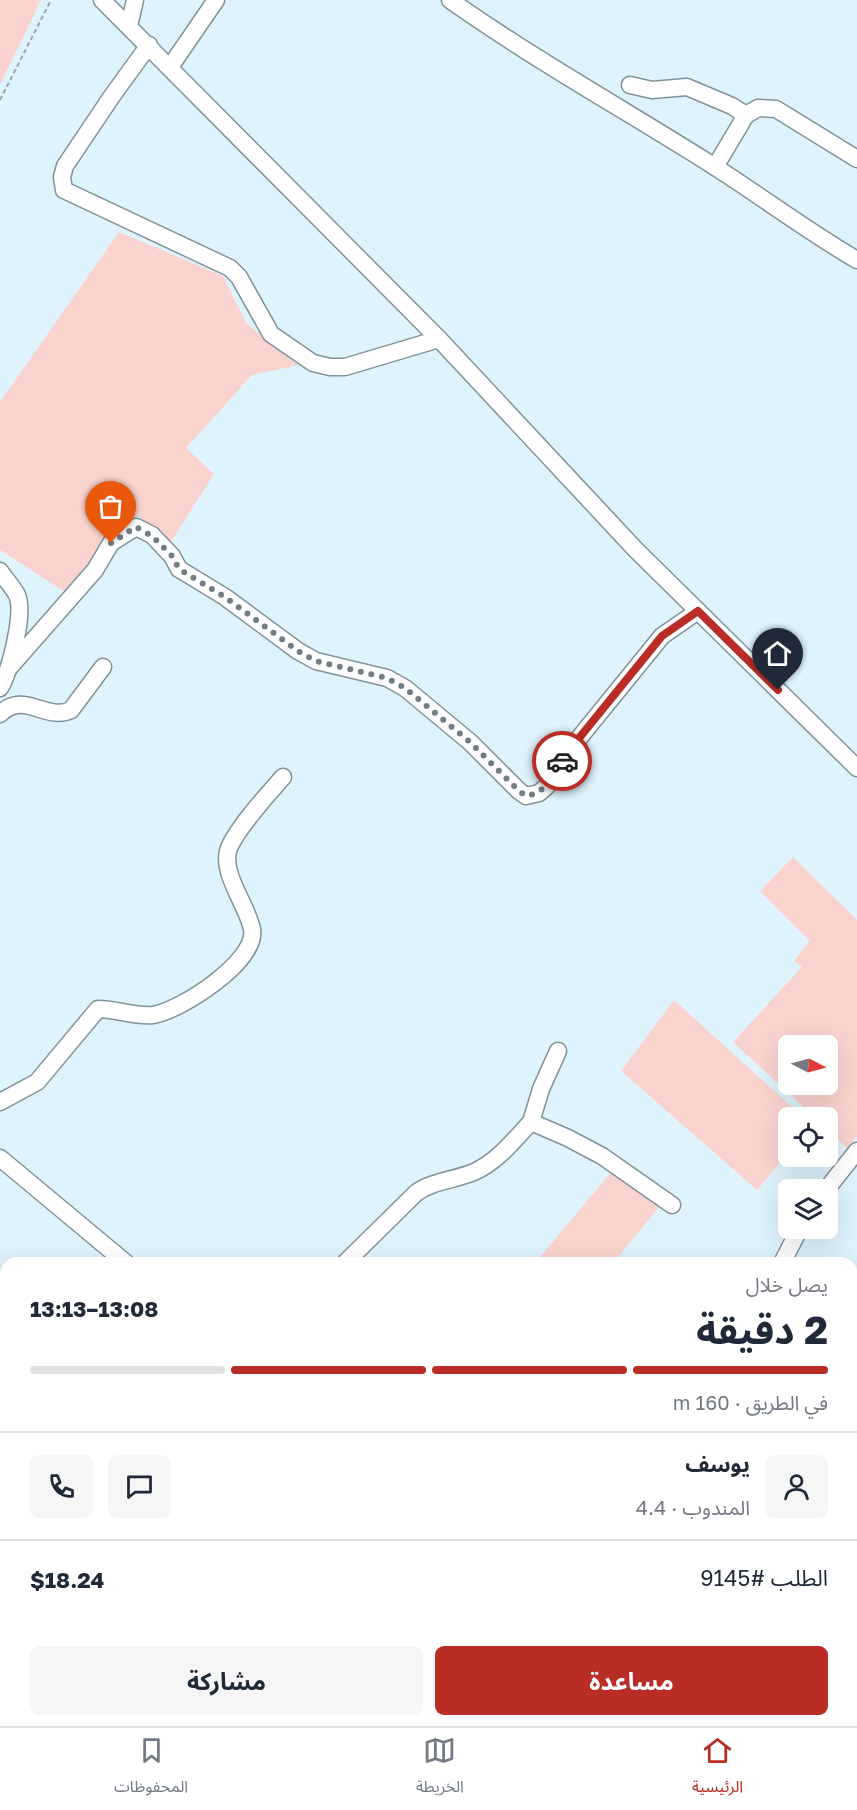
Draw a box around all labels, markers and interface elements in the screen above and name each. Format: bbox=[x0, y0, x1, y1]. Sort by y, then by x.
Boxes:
pin bbox=[85, 481, 136, 543]
icon: bag bbox=[94, 490, 127, 523]
pin bbox=[752, 628, 803, 690]
icon: home bbox=[761, 637, 794, 670]
courier bbox=[532, 731, 592, 791]
icon: car bbox=[546, 745, 579, 778]
north arrow bbox=[778, 1035, 838, 1095]
map controls bbox=[778, 1035, 838, 1239]
button: locate bbox=[778, 1107, 838, 1167]
button: layers bbox=[778, 1179, 838, 1239]
text: يصل خلال bbox=[746, 1272, 828, 1296]
text: 13:08–13:13 bbox=[30, 1295, 158, 1322]
text: 2 دقيقة bbox=[696, 1306, 828, 1353]
text: في الطريق · 160 m bbox=[673, 1390, 828, 1414]
text: يوسف bbox=[685, 1450, 750, 1477]
button: phone bbox=[30, 1455, 93, 1518]
button: chat bbox=[108, 1455, 171, 1518]
button: person bbox=[765, 1455, 828, 1518]
text: المندوب · 4.4 bbox=[636, 1495, 750, 1519]
text: الطلب #9145 bbox=[700, 1564, 828, 1591]
text: $18.24 bbox=[30, 1566, 104, 1593]
button: مشاركة bbox=[30, 1646, 423, 1715]
button: مساعدة bbox=[435, 1646, 828, 1715]
tab: المحفوظات bbox=[114, 1734, 188, 1804]
tab: الخريطة bbox=[416, 1734, 464, 1804]
tab: الرئيسية bbox=[692, 1734, 743, 1804]

